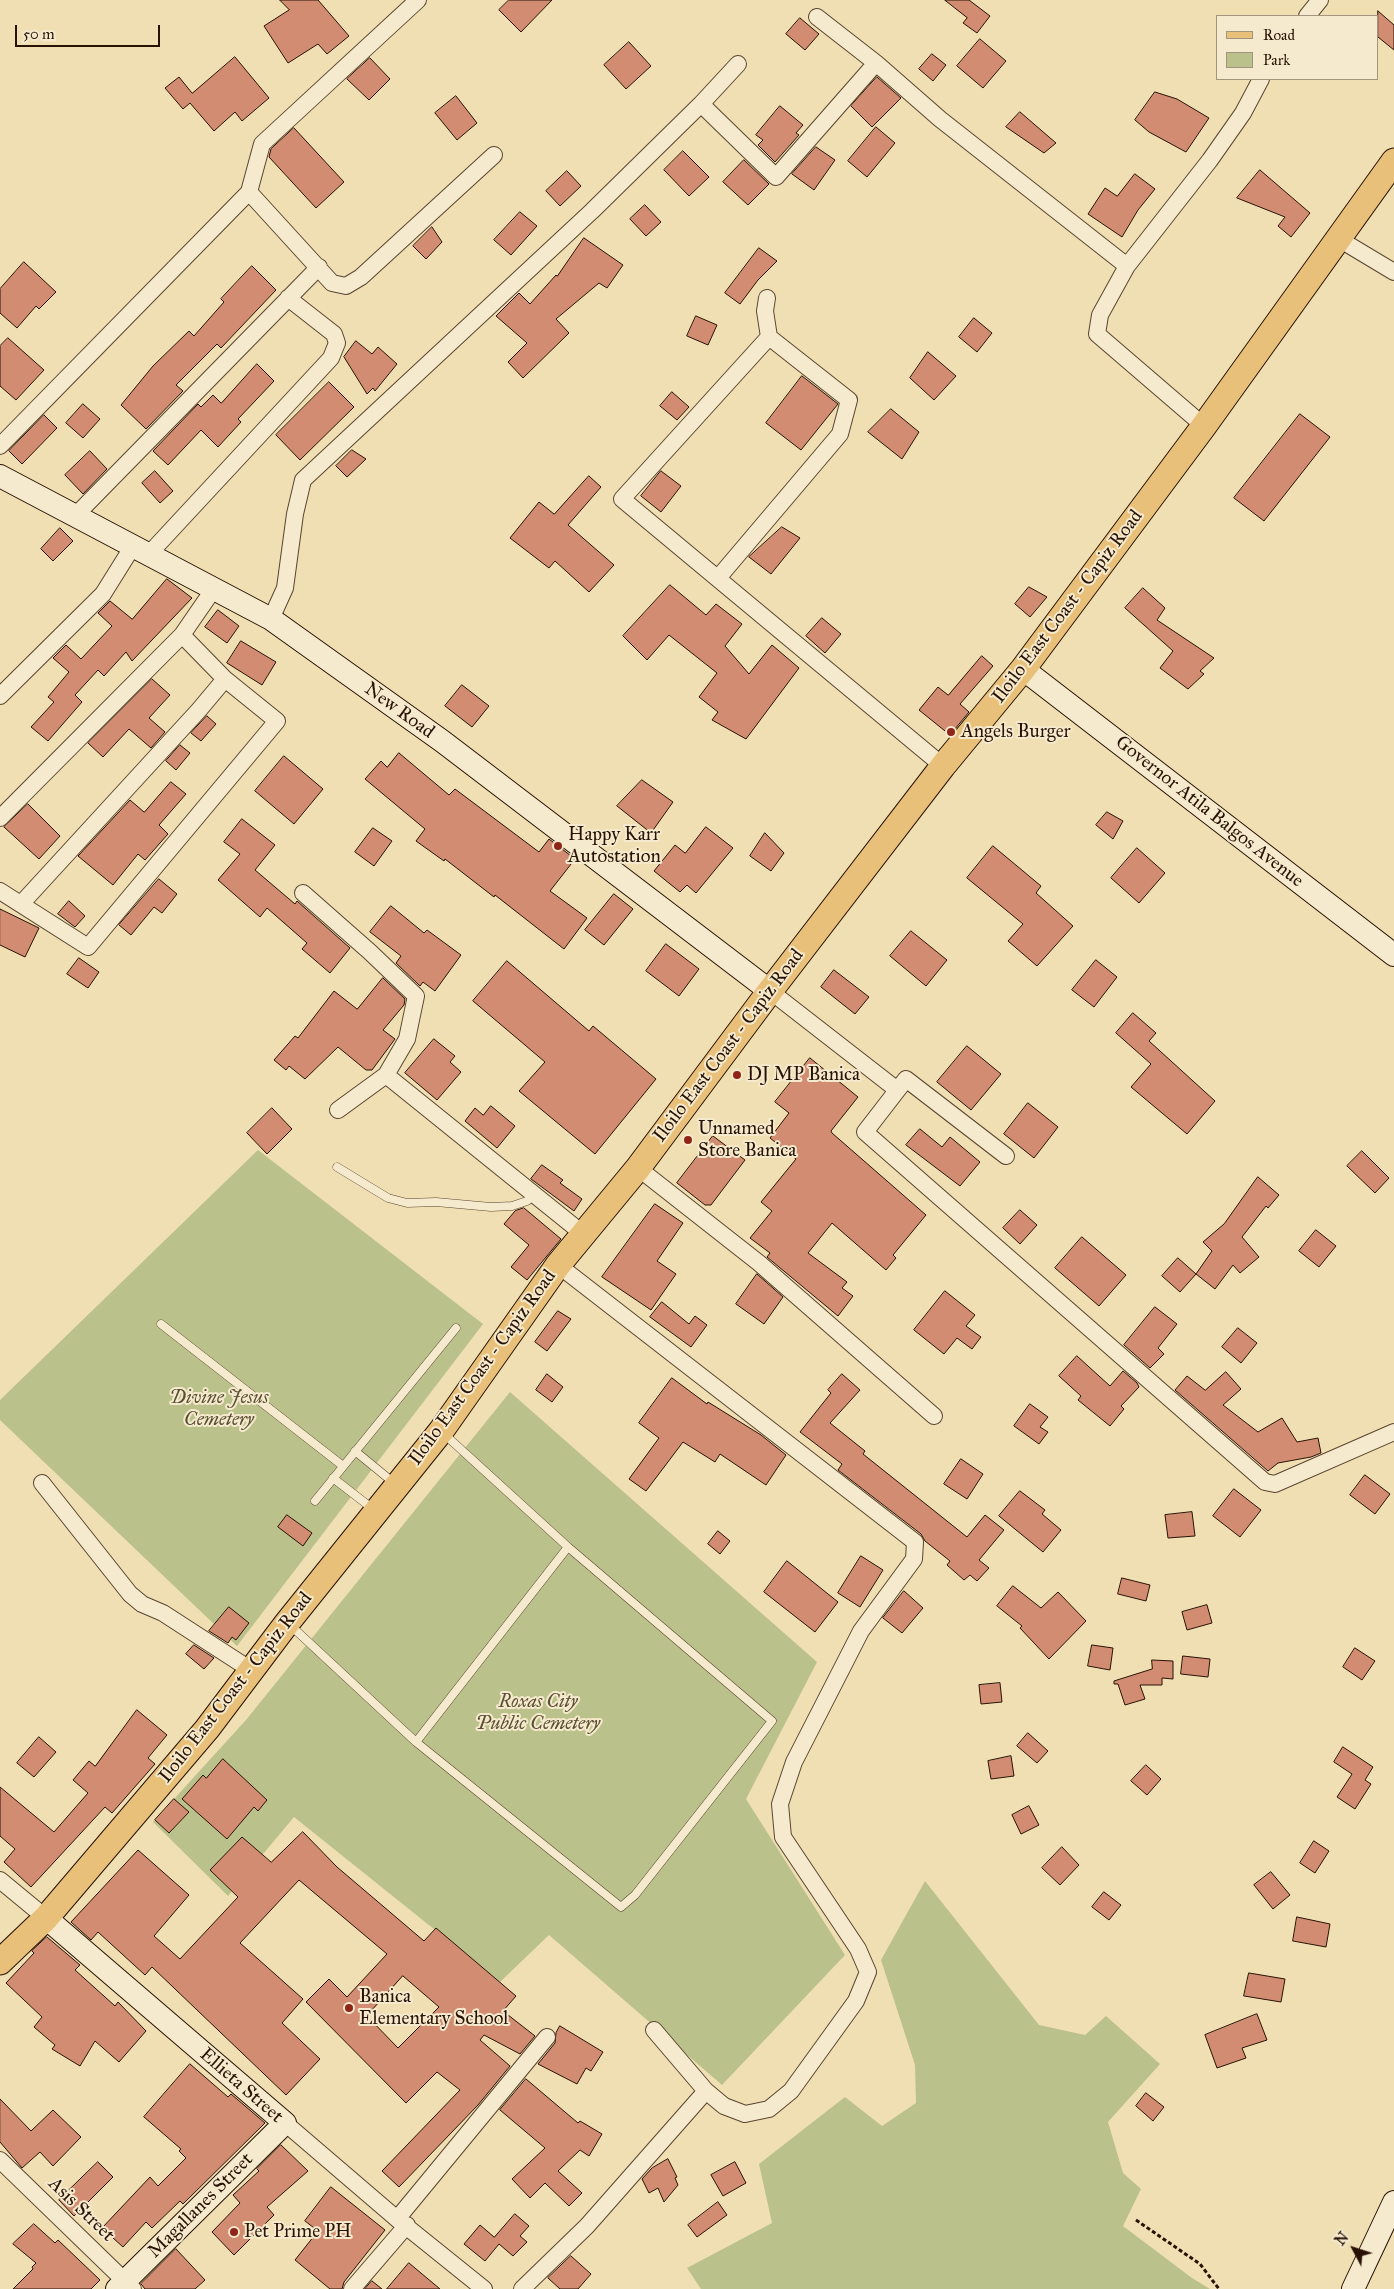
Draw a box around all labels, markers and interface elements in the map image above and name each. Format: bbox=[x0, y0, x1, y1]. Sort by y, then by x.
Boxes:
scale bar bbox=[18, 15, 162, 47]
legend bbox=[1216, 15, 1379, 80]
text: 50 m bbox=[23, 25, 55, 43]
text: Road bbox=[1263, 26, 1295, 44]
text: Park bbox=[1263, 51, 1290, 69]
street label: Iloilo East Coast - Capiz Road bbox=[988, 506, 1148, 708]
street label: New Road bbox=[360, 678, 438, 744]
place label: Angels Burger bbox=[961, 721, 1071, 743]
marker: Angels Burger bbox=[945, 726, 957, 738]
street label: Governor Atila Balgos Avenue bbox=[1110, 731, 1308, 893]
place label: Happy Karr Autostation bbox=[568, 824, 661, 868]
marker: Happy Karr Autostation bbox=[552, 840, 564, 852]
street label: Iloilo East Coast - Capiz Road bbox=[649, 945, 809, 1147]
place label: DJ MP Banica bbox=[747, 1064, 860, 1086]
marker: DJ MP Banica bbox=[731, 1069, 743, 1081]
place label: Unnamed Store Banica bbox=[698, 1118, 796, 1162]
marker: Unnamed Store Banica bbox=[682, 1134, 694, 1146]
street label: Iloilo East Coast - Capiz Road bbox=[404, 1266, 562, 1470]
park label: Divine Jesus Cemetery bbox=[170, 1387, 268, 1431]
street label: Iloilo East Coast - Capiz Road bbox=[154, 1588, 318, 1788]
park label: Roxas City Public Cemetery bbox=[476, 1691, 600, 1735]
place label: Banica Elementary School bbox=[359, 1986, 508, 2030]
marker: Banica Elementary School bbox=[343, 2002, 355, 2014]
street label: Ellieta Street bbox=[195, 2044, 287, 2128]
street label: Magallanes Street bbox=[144, 2149, 258, 2263]
street label: Asis Street bbox=[43, 2173, 119, 2247]
place label: Pet Prime PH bbox=[244, 2221, 351, 2243]
north arrow bbox=[1329, 2224, 1379, 2274]
marker: Pet Prime PH bbox=[228, 2226, 240, 2238]
text: N bbox=[1332, 2229, 1352, 2249]

